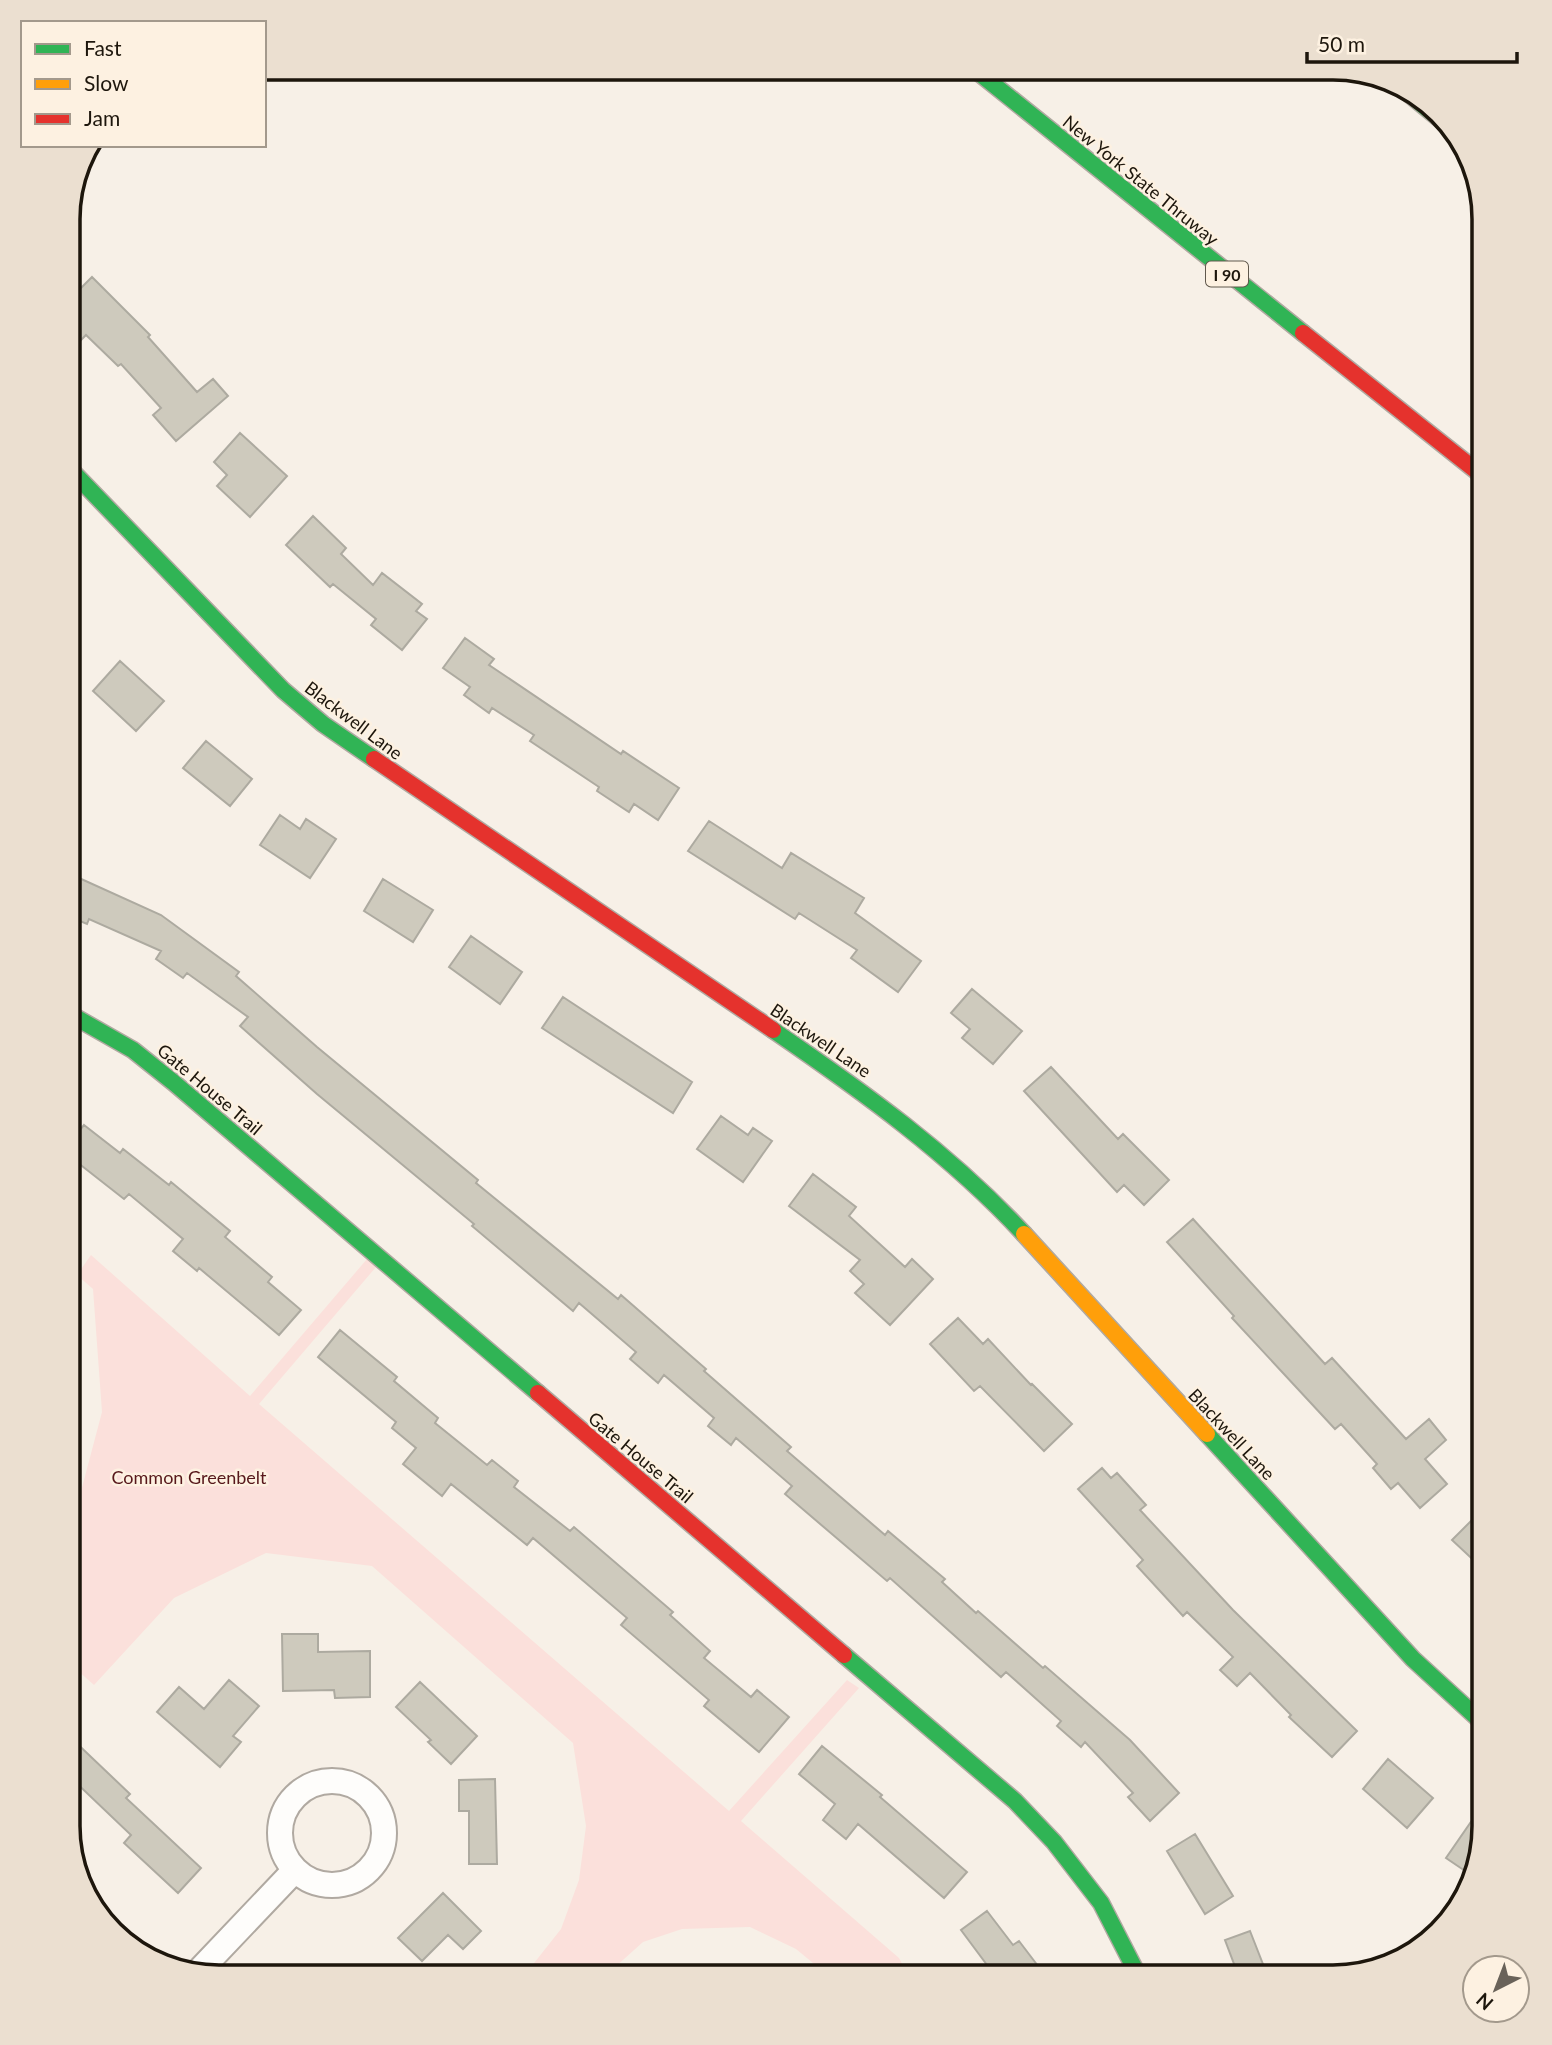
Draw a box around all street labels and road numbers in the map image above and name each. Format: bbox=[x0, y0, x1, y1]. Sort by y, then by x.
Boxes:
street label: New York State Thruway bbox=[1059, 110, 1224, 250]
road number: I 90 bbox=[1206, 262, 1248, 286]
street label: Blackwell Lane bbox=[301, 676, 407, 764]
street label: Blackwell Lane bbox=[766, 998, 876, 1082]
street label: Gate House Trail bbox=[153, 1039, 267, 1139]
street label: Blackwell Lane bbox=[1184, 1384, 1280, 1484]
street label: Gate House Trail bbox=[584, 1407, 698, 1507]

